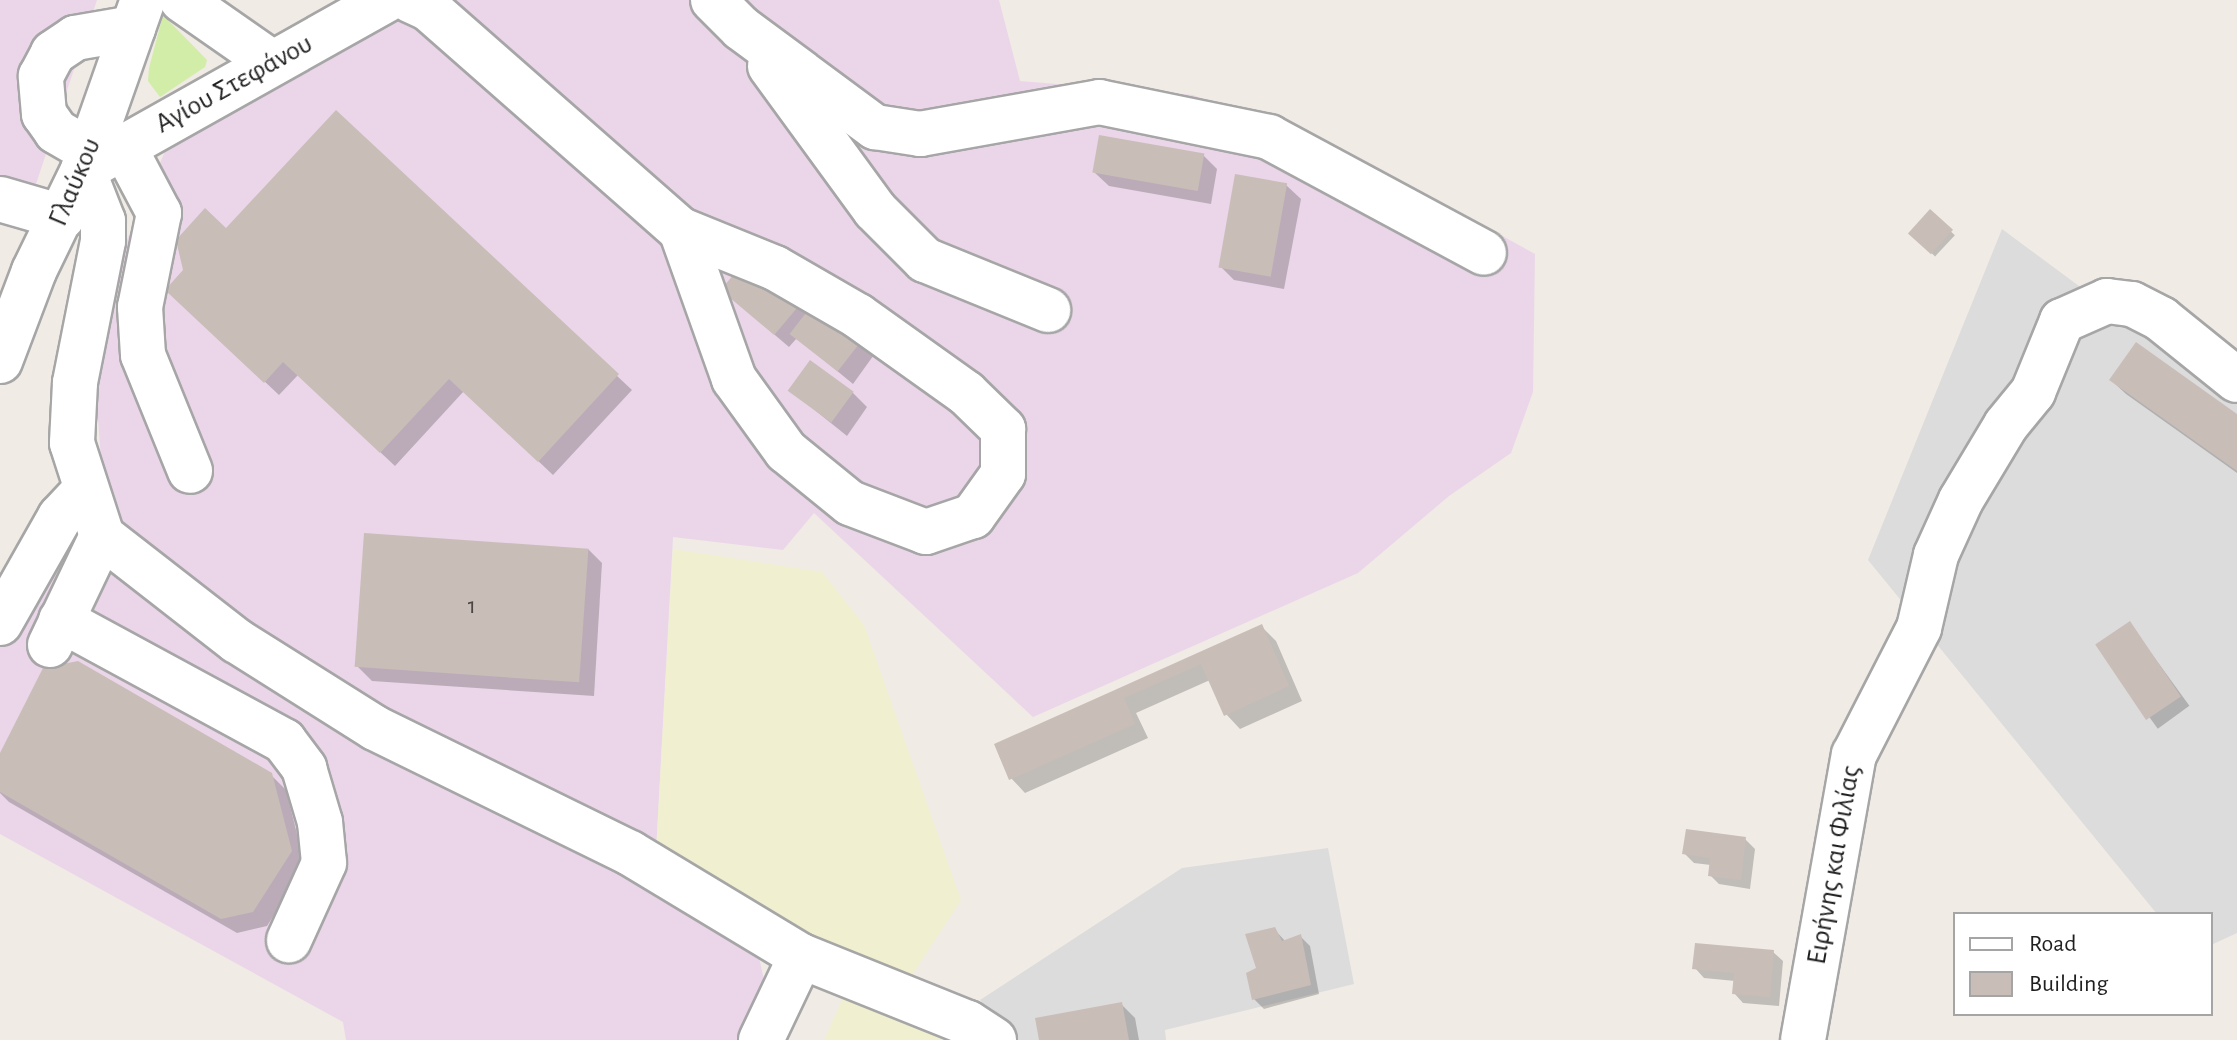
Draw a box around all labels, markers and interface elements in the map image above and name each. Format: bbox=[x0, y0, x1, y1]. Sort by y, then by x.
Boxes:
street label: Αγίου Στεφάνου bbox=[150, 27, 318, 141]
street label: Γλαύκου bbox=[41, 133, 109, 231]
house number: 1 bbox=[468, 593, 476, 621]
street label: Ειρήνης και Φιλίας bbox=[1800, 763, 1868, 967]
legend bbox=[1953, 912, 2213, 1016]
text: Road bbox=[2029, 932, 2077, 956]
text: Building bbox=[2029, 972, 2108, 996]

